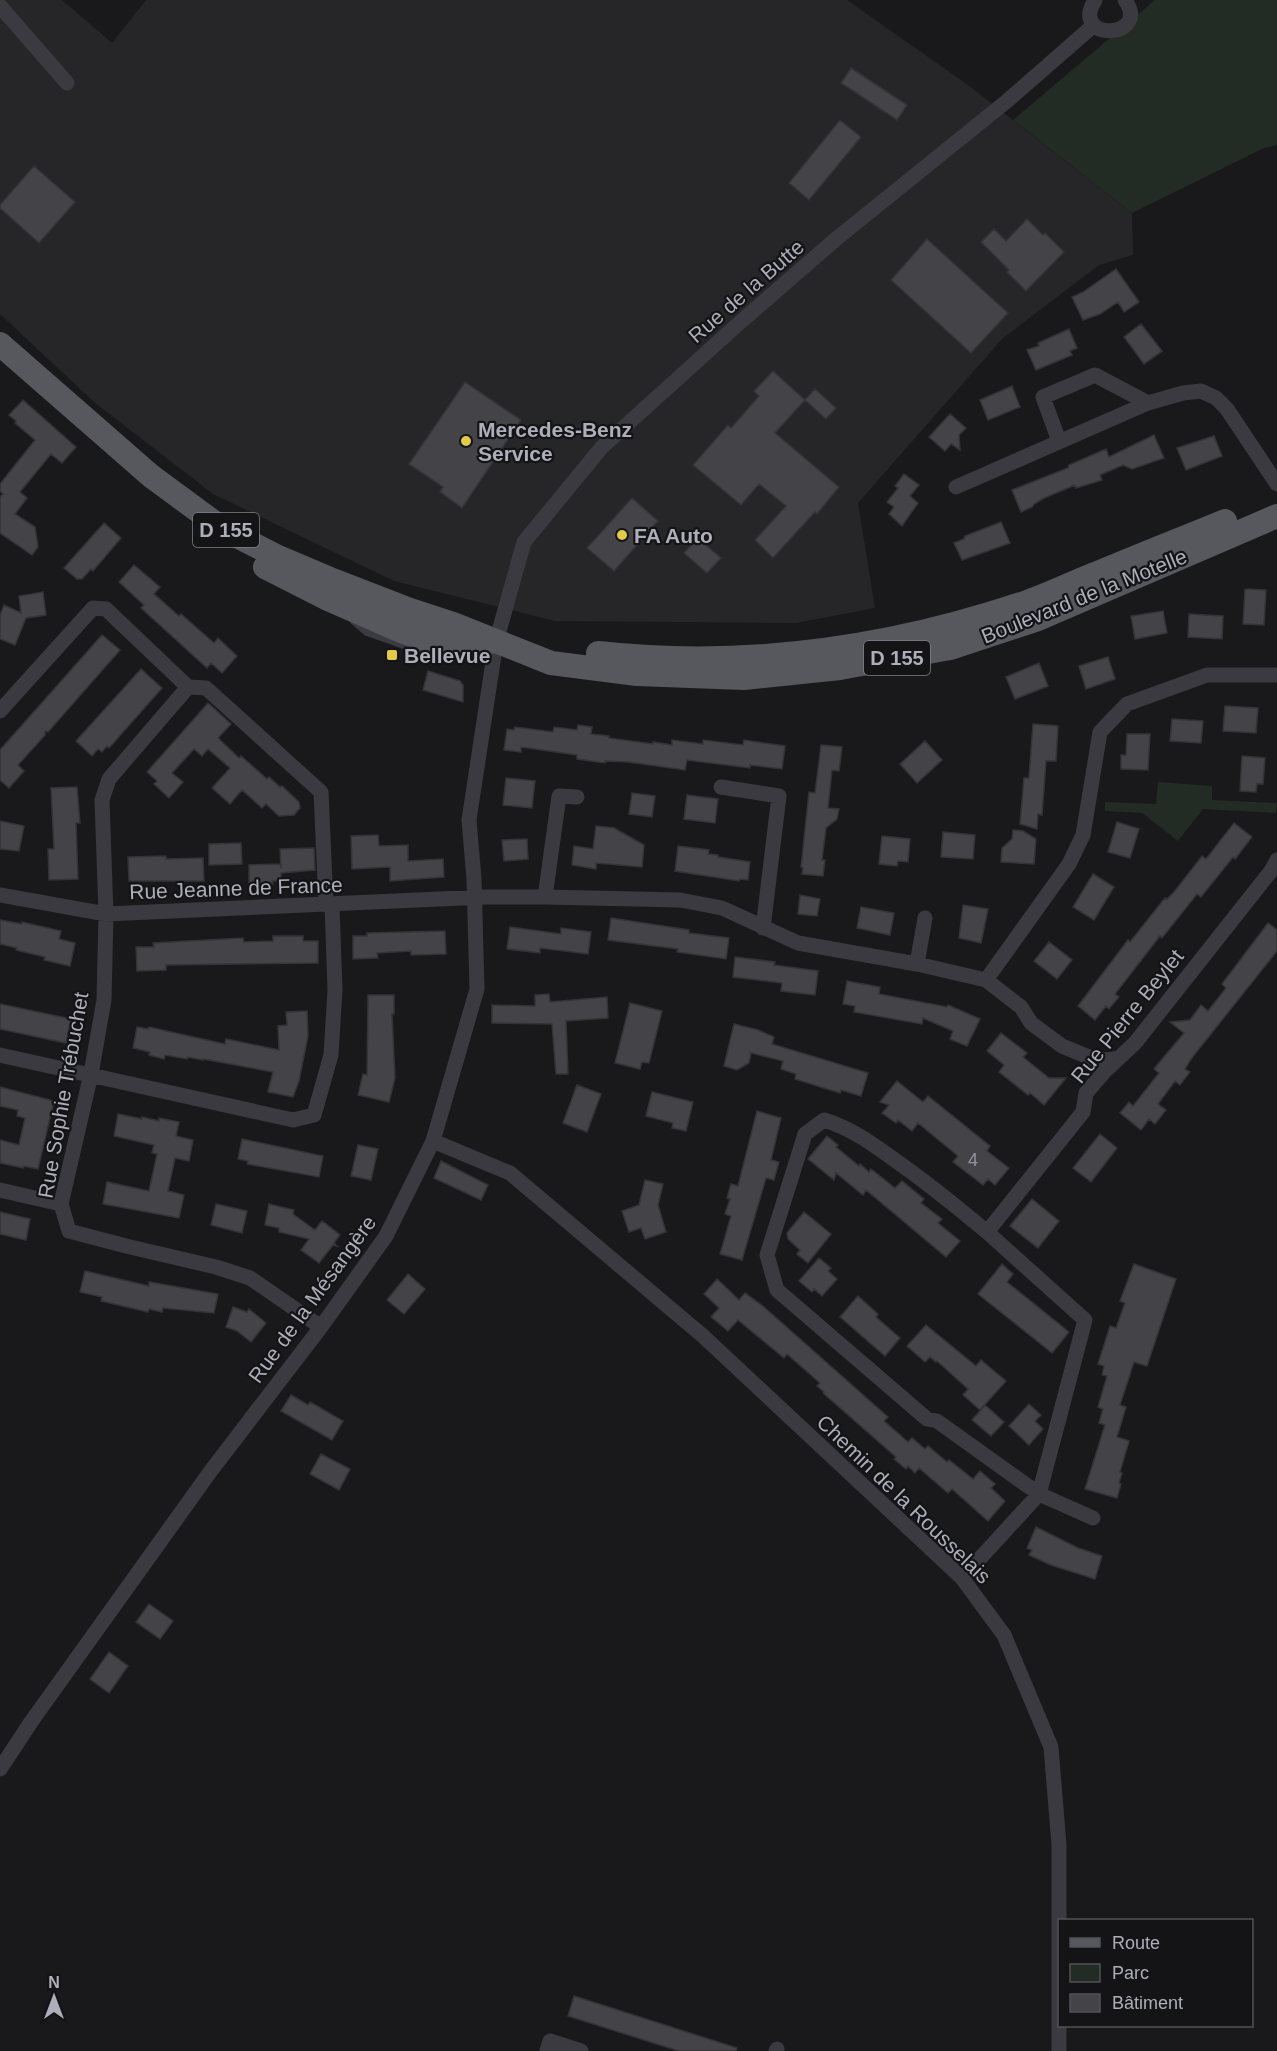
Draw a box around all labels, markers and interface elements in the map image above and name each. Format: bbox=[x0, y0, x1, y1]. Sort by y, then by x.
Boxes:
street label: Rue de la Butte bbox=[684, 235, 808, 347]
place label: Mercedes-Benz Service bbox=[478, 418, 632, 465]
marker: Mercedes-Benz Service bbox=[459, 434, 473, 448]
road number: D 155 bbox=[193, 513, 259, 547]
place label: FA Auto bbox=[634, 524, 713, 547]
marker: FA Auto bbox=[615, 528, 629, 542]
street label: Boulevard de la Motelle bbox=[978, 544, 1190, 648]
road number: D 155 bbox=[864, 641, 930, 675]
place label: Bellevue bbox=[404, 644, 490, 667]
marker: Bellevue bbox=[385, 648, 399, 662]
street label: Rue Jeanne de France bbox=[129, 873, 343, 903]
street label: Rue Pierre Beylet bbox=[1066, 945, 1188, 1087]
street label: Rue Sophie Trébuchet bbox=[34, 990, 92, 1200]
house number: 4 bbox=[968, 1150, 978, 1170]
street label: Rue de la Mésangère bbox=[244, 1211, 380, 1387]
street label: Chemin de la Rousselais bbox=[812, 1410, 996, 1588]
legend bbox=[1058, 1919, 1253, 2027]
text: Route bbox=[1112, 1933, 1160, 1953]
text: Parc bbox=[1112, 1963, 1149, 1983]
north arrow bbox=[24, 1967, 84, 2027]
text: N bbox=[48, 1974, 60, 1991]
text: Bâtiment bbox=[1112, 1993, 1183, 2013]

